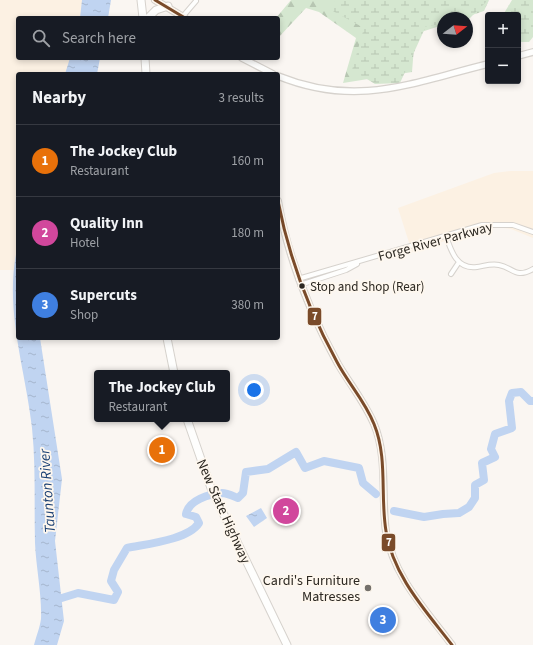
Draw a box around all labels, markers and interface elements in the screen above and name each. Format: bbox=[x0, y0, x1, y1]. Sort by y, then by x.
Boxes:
north arrow bbox=[437, 12, 473, 48]
map controls bbox=[485, 12, 521, 84]
button: + bbox=[485, 12, 521, 48]
search box bbox=[16, 16, 280, 60]
icon: search bbox=[30, 27, 52, 49]
text: Search here bbox=[62, 28, 136, 49]
button: − bbox=[485, 48, 521, 84]
text: Nearby bbox=[32, 86, 86, 110]
text: 3 results bbox=[219, 89, 264, 107]
text: The Jockey Club bbox=[70, 141, 177, 162]
text: 1 bbox=[42, 152, 48, 170]
text: 160 m bbox=[231, 152, 264, 170]
text: Restaurant bbox=[70, 162, 129, 180]
text: Quality Inn bbox=[70, 213, 143, 234]
street label: Forge River Parkway bbox=[376, 217, 495, 267]
text: 2 bbox=[42, 224, 48, 242]
text: 180 m bbox=[231, 224, 264, 242]
text: Hotel bbox=[70, 234, 99, 252]
place label: Stop and Shop (Rear) bbox=[310, 278, 425, 296]
marker: Stop and Shop (Rear) bbox=[297, 281, 307, 291]
text: Supercuts bbox=[70, 285, 137, 306]
text: 3 bbox=[42, 296, 48, 314]
text: 380 m bbox=[231, 296, 264, 314]
text: Shop bbox=[70, 306, 98, 324]
line badge: 7 bbox=[307, 307, 322, 326]
text: 7 bbox=[312, 309, 318, 324]
popup bbox=[94, 370, 230, 422]
text: The Jockey Club bbox=[108, 377, 216, 398]
your location bbox=[244, 380, 264, 400]
text: Restaurant bbox=[108, 398, 167, 416]
pin: 1 bbox=[149, 435, 175, 465]
water label: Taunton River bbox=[34, 447, 61, 534]
street label: New State Highway bbox=[191, 456, 255, 567]
pin: 2 bbox=[273, 496, 299, 526]
line badge: 7 bbox=[381, 533, 396, 552]
text: 7 bbox=[386, 535, 392, 550]
place label: Cardi's Furniture Matresses bbox=[263, 571, 360, 607]
marker: Cardi's Furniture Matresses bbox=[363, 583, 373, 593]
pin: 3 bbox=[370, 605, 396, 635]

